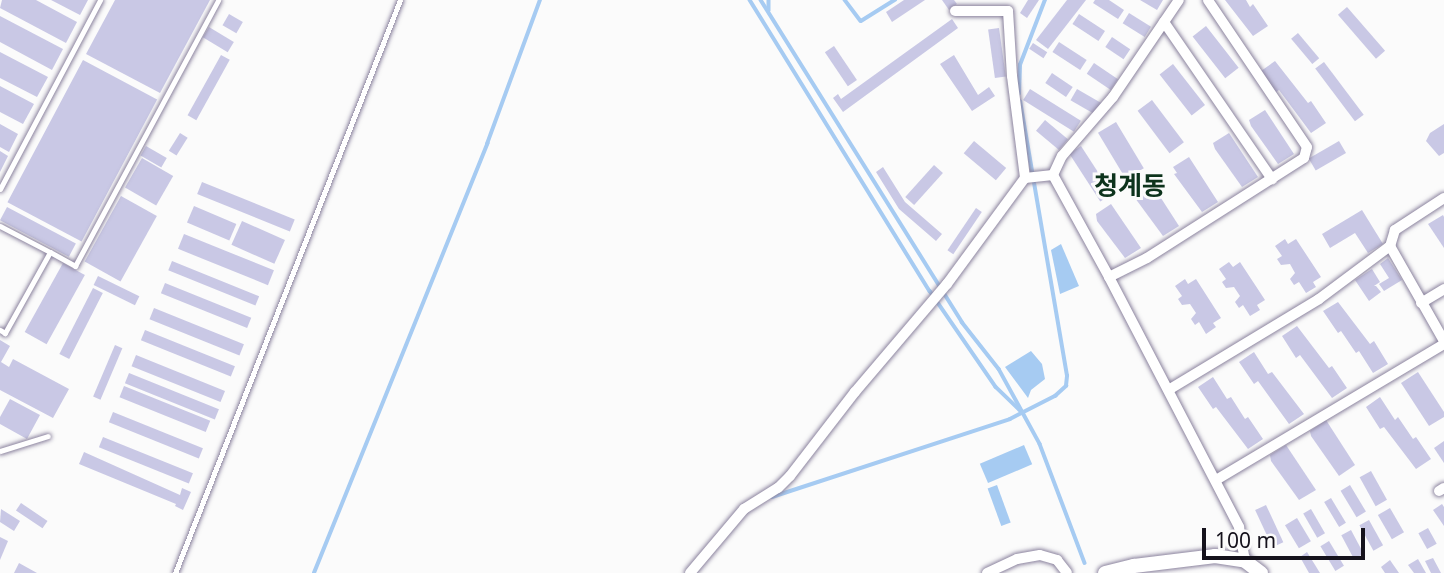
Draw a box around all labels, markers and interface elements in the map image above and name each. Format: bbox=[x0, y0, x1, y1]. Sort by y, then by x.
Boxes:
district label: 청계동 bbox=[1094, 170, 1166, 202]
scale bar bbox=[1206, 514, 1369, 558]
text: 100 m bbox=[1215, 526, 1276, 554]

